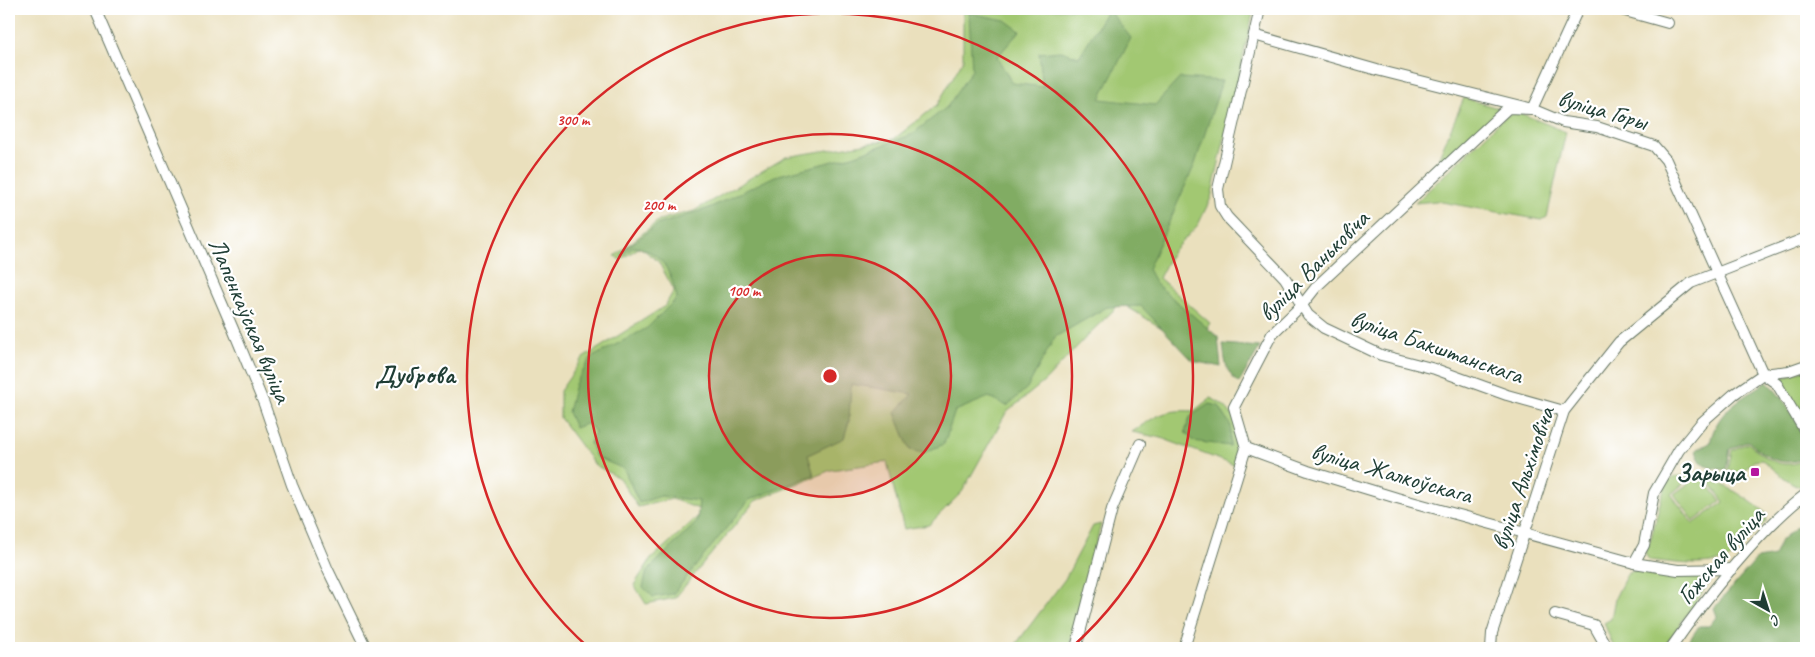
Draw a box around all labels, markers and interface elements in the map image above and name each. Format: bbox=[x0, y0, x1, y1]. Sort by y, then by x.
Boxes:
street label: вуліца Горы bbox=[1554, 82, 1653, 138]
text: 300 m bbox=[557, 111, 591, 130]
text: 200 m bbox=[643, 196, 677, 215]
street label: вуліца Ваньковіча bbox=[1251, 202, 1378, 328]
street label: Лапенкаўская вуліца bbox=[201, 233, 300, 410]
text: 100 m bbox=[728, 282, 762, 301]
street label: вуліца Бакштанскага bbox=[1346, 302, 1529, 392]
district label: Дуброва bbox=[375, 358, 458, 391]
centre of rings bbox=[821, 367, 839, 385]
street label: вуліца Альхімовіча bbox=[1483, 401, 1563, 554]
street label: вуліца Жалкоўскага bbox=[1308, 435, 1478, 512]
place label: Зарыца bbox=[1676, 457, 1747, 489]
marker: Зарыца bbox=[1749, 466, 1761, 478]
street label: Гожская вуліца bbox=[1670, 499, 1773, 611]
north arrow bbox=[1742, 584, 1792, 634]
text: С bbox=[1766, 611, 1784, 630]

